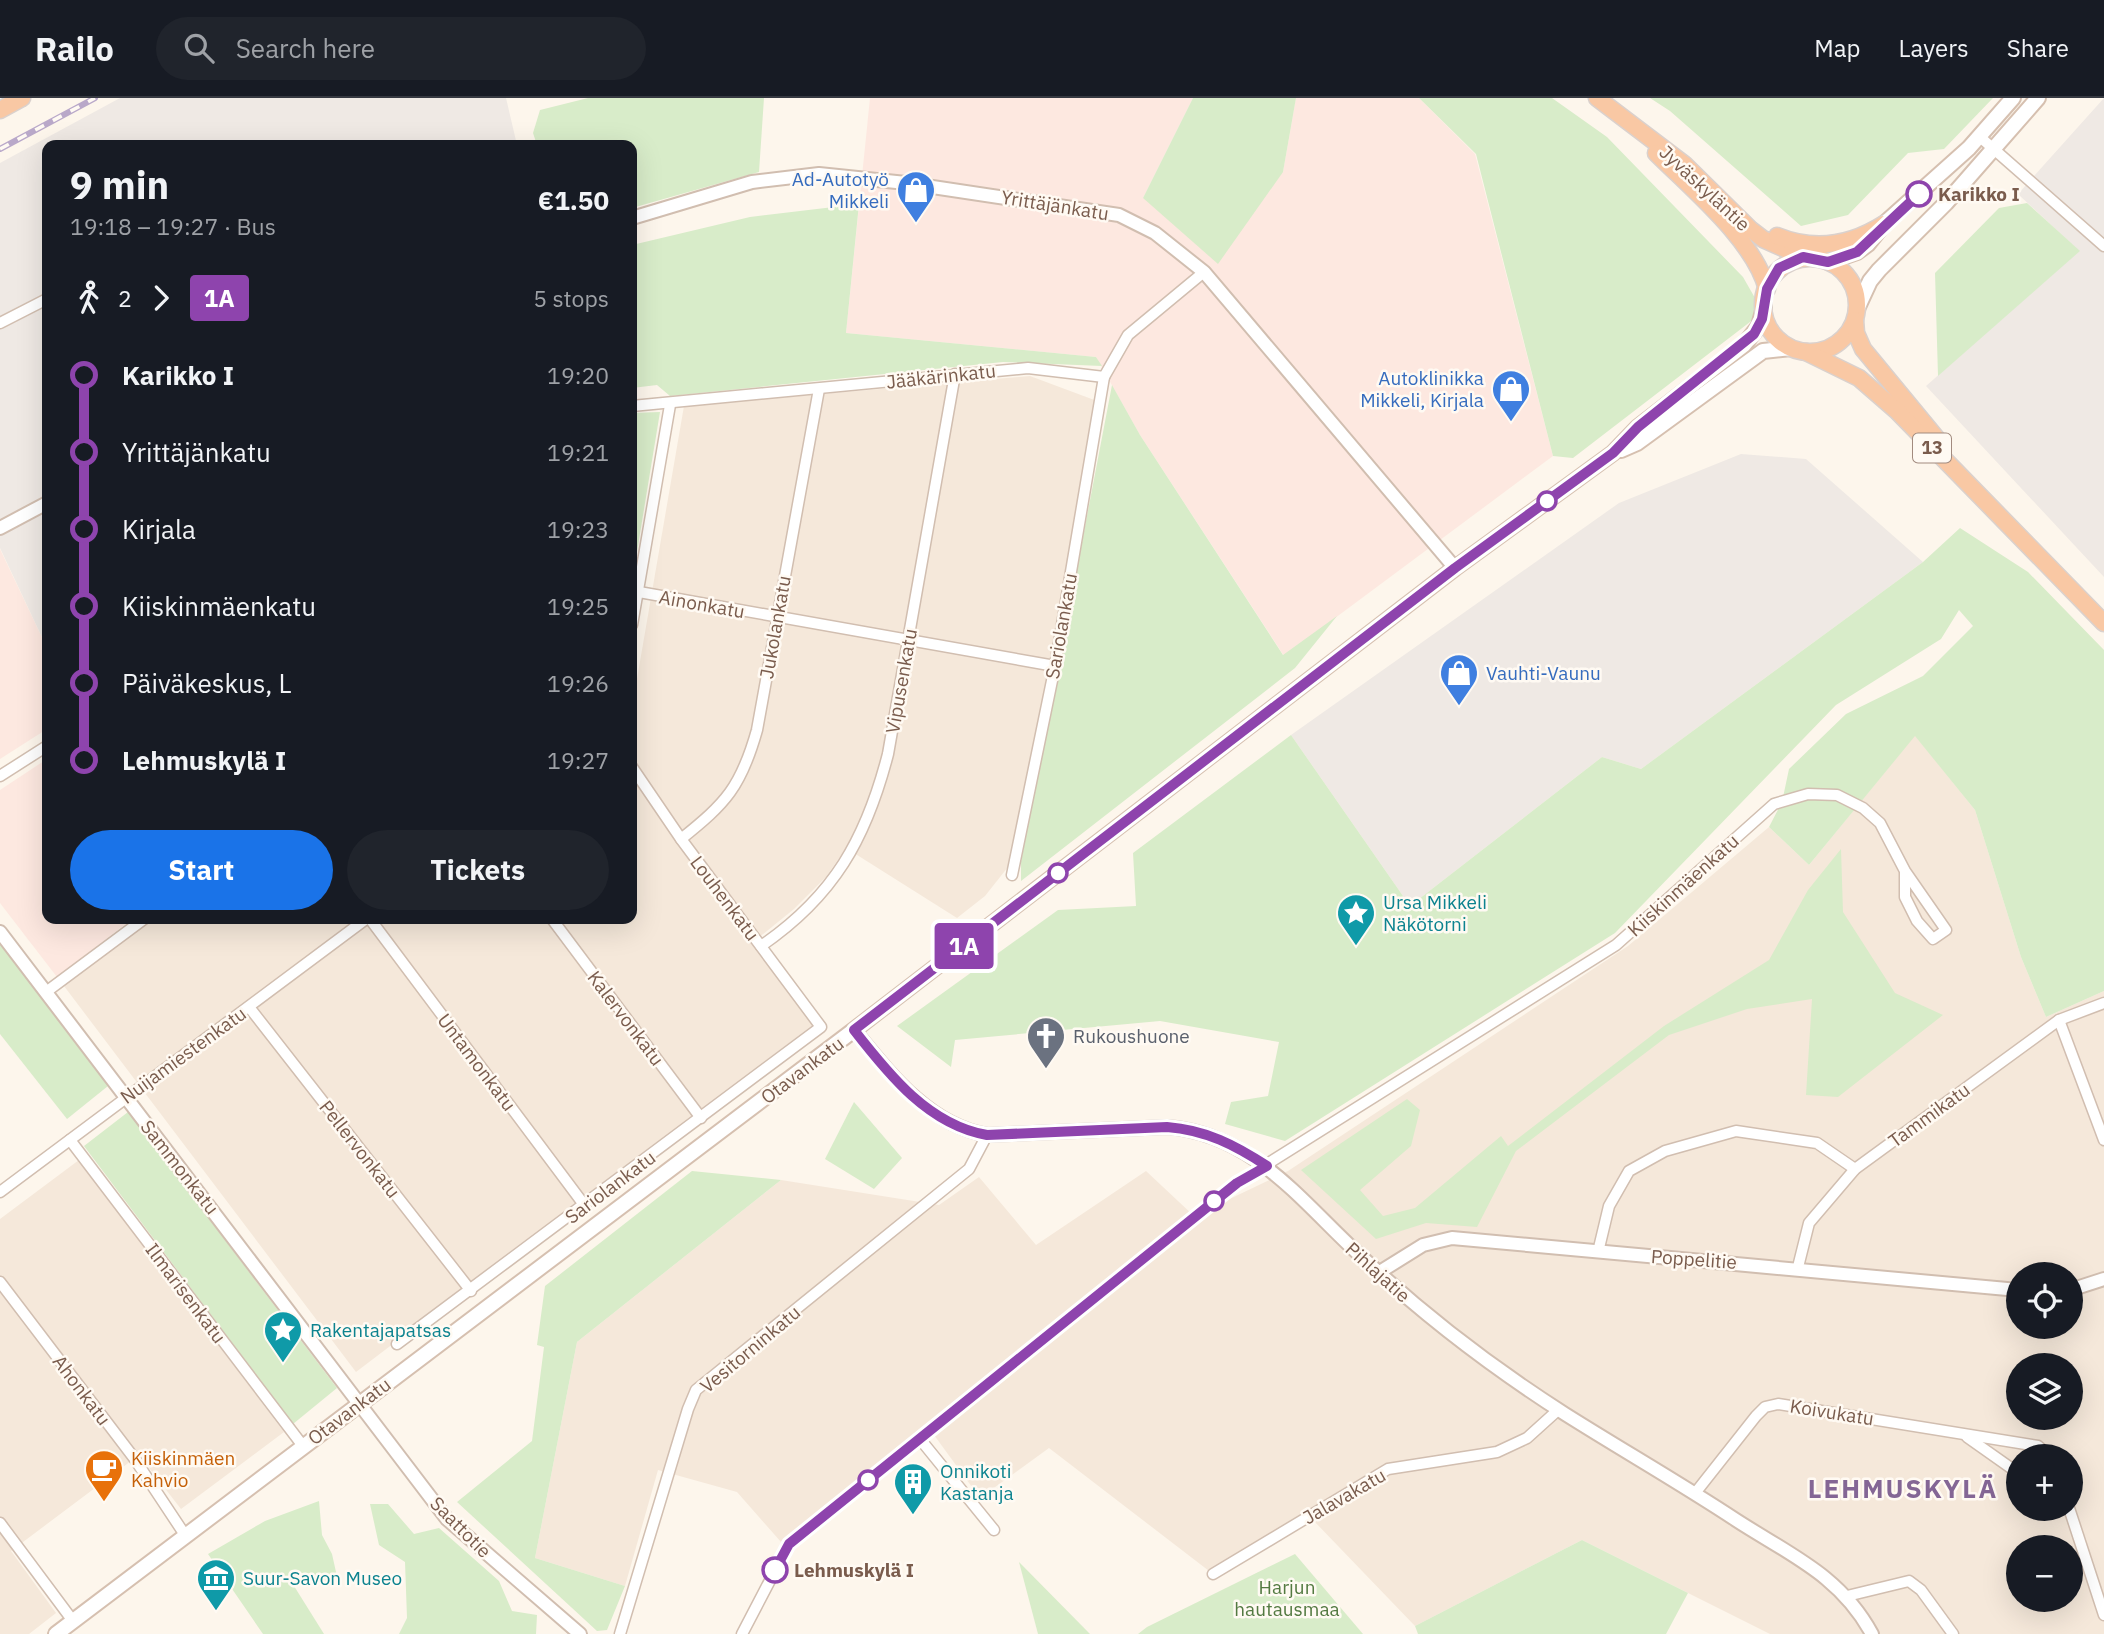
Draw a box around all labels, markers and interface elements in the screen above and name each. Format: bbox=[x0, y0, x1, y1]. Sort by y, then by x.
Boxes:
search box bbox=[156, 17, 646, 80]
text: Railo bbox=[35, 27, 114, 70]
icon: search bbox=[180, 29, 218, 67]
text: Search here bbox=[236, 31, 375, 65]
text: Map bbox=[1814, 32, 1861, 64]
text: Layers bbox=[1899, 32, 1969, 64]
text: Share bbox=[2007, 32, 2069, 64]
street label: Jyväskyläntie bbox=[1655, 140, 1755, 236]
text: 9 min bbox=[70, 160, 169, 209]
place label: Ad-Autotyö Mikkeli bbox=[792, 167, 889, 213]
shop icon: Ad-Autotyö Mikkeli bbox=[895, 169, 937, 224]
marker: Karikko I bbox=[1906, 181, 1932, 207]
place label: Karikko I bbox=[1938, 182, 2020, 206]
text: €1.50 bbox=[538, 183, 609, 217]
street label: Yrittäjänkatu bbox=[999, 185, 1111, 225]
text: 19:18 – 19:27 · Bus bbox=[70, 211, 276, 241]
icon: walk bbox=[70, 279, 108, 317]
icon: forward bbox=[142, 279, 180, 317]
text: 1A bbox=[204, 282, 235, 314]
text: 2 bbox=[118, 283, 132, 313]
text: 5 stops bbox=[533, 283, 609, 313]
text: Karikko I bbox=[122, 358, 234, 392]
street label: Jääkärinkatu bbox=[885, 358, 997, 394]
text: 19:20 bbox=[547, 360, 609, 390]
place label: Autoklinikka Mikkeli, Kirjala bbox=[1360, 366, 1484, 412]
shop icon: Autoklinikka Mikkeli, Kirjala bbox=[1490, 368, 1532, 423]
road number: 13 bbox=[1913, 434, 1951, 462]
text: Yrittäjänkatu bbox=[122, 435, 271, 469]
text: 19:21 bbox=[547, 437, 609, 467]
unlabelled marker bbox=[1537, 491, 1557, 511]
text: Kirjala bbox=[122, 512, 196, 546]
text: 19:23 bbox=[547, 514, 609, 544]
street label: Sariolankatu bbox=[1040, 571, 1082, 681]
street label: Jukolankatu bbox=[754, 573, 796, 681]
street label: Ainonkatu bbox=[657, 585, 747, 623]
text: Kiiskinmäenkatu bbox=[122, 589, 316, 623]
text: 19:25 bbox=[547, 591, 609, 621]
street label: Vipusenkatu bbox=[880, 627, 922, 735]
shop icon: Vauhti-Vaunu bbox=[1438, 652, 1480, 707]
place label: Vauhti-Vaunu bbox=[1486, 661, 1601, 685]
text: Päiväkeskus, L bbox=[122, 666, 292, 700]
text: 19:26 bbox=[547, 668, 609, 698]
text: Lehmuskylä I bbox=[122, 743, 286, 777]
text: 19:27 bbox=[547, 745, 609, 775]
street label: Kiiskinmäenkatu bbox=[1622, 829, 1744, 941]
button: Start bbox=[70, 830, 333, 910]
button: Tickets bbox=[347, 830, 609, 910]
street label: Louhenkatu bbox=[685, 851, 765, 945]
unlabelled marker bbox=[1048, 863, 1068, 883]
place label: Ursa Mikkeli Näkötorni bbox=[1383, 890, 1487, 936]
place icon: Ursa Mikkeli Näkötorni bbox=[1335, 892, 1377, 947]
line badge: 1A bbox=[932, 923, 996, 969]
text: 1A bbox=[949, 930, 979, 962]
street label: Kalervonkatu bbox=[582, 966, 670, 1070]
street label: Nuijamiestenkatu bbox=[115, 1001, 251, 1109]
street label: Untamonkatu bbox=[432, 1008, 522, 1116]
church icon: Rukoushuone bbox=[1025, 1015, 1067, 1070]
place label: Rukoushuone bbox=[1073, 1024, 1190, 1048]
street label: Otavankatu bbox=[756, 1031, 848, 1109]
street label: Tammikatu bbox=[1883, 1077, 1975, 1153]
street label: Pellervonkatu bbox=[314, 1095, 406, 1203]
street label: Sammonkatu bbox=[136, 1115, 224, 1219]
street label: Sariolankatu bbox=[560, 1145, 660, 1229]
unlabelled marker bbox=[1204, 1191, 1224, 1211]
street label: Pihlajatie bbox=[1341, 1237, 1415, 1307]
street label: Ilmarisenkatu bbox=[141, 1238, 231, 1348]
street label: Poppelitie bbox=[1650, 1244, 1738, 1274]
map controls bbox=[2006, 1262, 2083, 1612]
button: locate bbox=[2006, 1262, 2083, 1339]
street label: Vesitorninkatu bbox=[695, 1300, 805, 1398]
place icon: Rakentajapatsas bbox=[262, 1309, 304, 1364]
place label: Rakentajapatsas bbox=[310, 1318, 451, 1342]
street label: Ahonkatu bbox=[48, 1350, 116, 1430]
button: layers bbox=[2006, 1353, 2083, 1430]
street label: Otavankatu bbox=[303, 1372, 395, 1450]
street label: Koivukatu bbox=[1788, 1394, 1876, 1430]
button: + bbox=[2006, 1444, 2083, 1521]
place label: Kiiskinmäen Kahvio bbox=[131, 1446, 235, 1492]
cafe icon: Kiiskinmäen Kahvio bbox=[83, 1448, 125, 1503]
place label: Onnikoti Kastanja bbox=[940, 1459, 1014, 1505]
building icon: Onnikoti Kastanja bbox=[892, 1461, 934, 1516]
street label: Jalavakatu bbox=[1298, 1463, 1390, 1529]
unlabelled marker bbox=[858, 1470, 878, 1490]
district label: LEHMUSKYLÄ bbox=[1808, 1471, 1998, 1505]
street label: Saattotie bbox=[425, 1491, 497, 1563]
button: − bbox=[2006, 1535, 2083, 1612]
museum icon: Suur-Savon Museo bbox=[195, 1557, 237, 1612]
marker: Lehmuskylä I bbox=[762, 1557, 788, 1583]
place label: Lehmuskylä I bbox=[794, 1558, 914, 1582]
place label: Suur-Savon Museo bbox=[243, 1566, 402, 1590]
park label: Harjun hautausmaa bbox=[1234, 1575, 1340, 1621]

